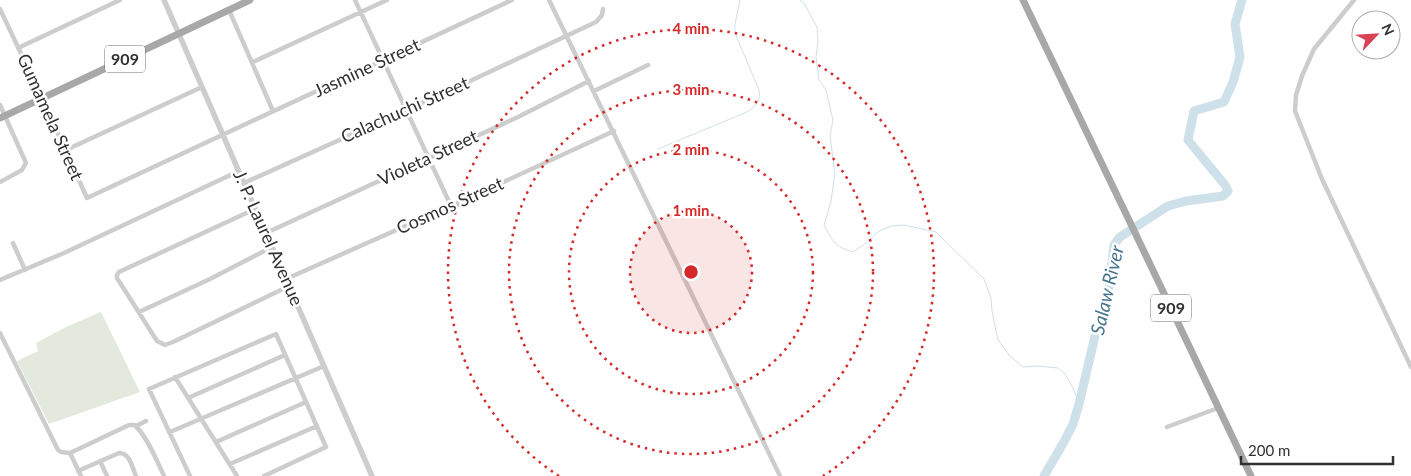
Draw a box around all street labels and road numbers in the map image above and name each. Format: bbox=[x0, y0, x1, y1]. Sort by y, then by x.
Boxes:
street label: Jasmine Street bbox=[310, 33, 424, 101]
road number: 909 bbox=[105, 46, 145, 72]
street label: Gumamela Street bbox=[13, 50, 89, 184]
street label: Calachuchi Street bbox=[337, 71, 473, 147]
street label: Violeta Street bbox=[374, 124, 482, 190]
street label: J. P. Laurel Avenue bbox=[229, 166, 309, 309]
street label: Cosmos Street bbox=[393, 171, 507, 238]
road number: 909 bbox=[1151, 294, 1191, 322]

